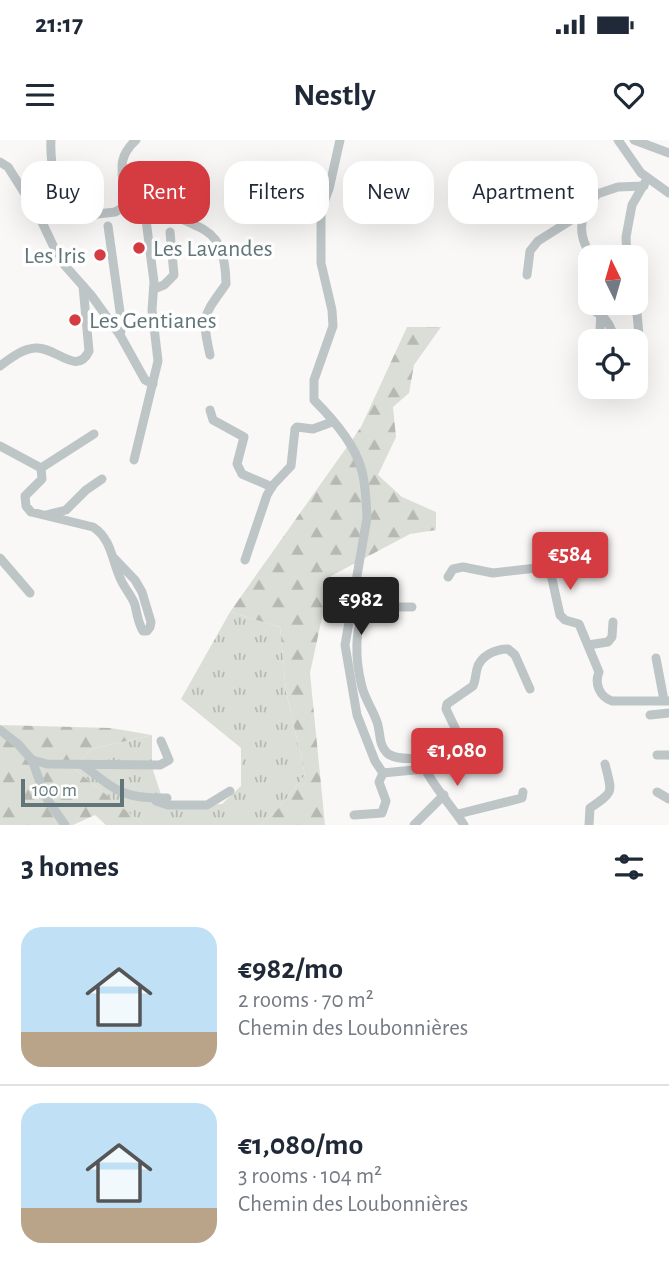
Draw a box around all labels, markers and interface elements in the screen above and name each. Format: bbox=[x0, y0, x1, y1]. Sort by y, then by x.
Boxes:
text: 21:17 bbox=[35, 11, 83, 37]
icon: menu bbox=[21, 76, 59, 114]
icon: heart bbox=[610, 76, 648, 114]
text: Nestly bbox=[293, 79, 376, 111]
chip: Buy bbox=[21, 161, 104, 224]
chip: Rent bbox=[118, 161, 210, 224]
chip: Filters bbox=[224, 161, 329, 224]
chip: New bbox=[343, 161, 434, 224]
chip: Apartment bbox=[448, 161, 598, 224]
place label: Les Lavandes bbox=[153, 237, 273, 261]
marker: Les Lavandes bbox=[131, 240, 147, 256]
place label: Les Iris bbox=[24, 244, 86, 268]
north arrow bbox=[578, 245, 648, 315]
map controls bbox=[578, 245, 648, 399]
marker: Les Iris bbox=[92, 247, 108, 263]
place label: Les Gentianes bbox=[89, 309, 217, 333]
marker: Les Gentianes bbox=[67, 312, 83, 328]
button: locate bbox=[578, 329, 648, 399]
pin: €584 bbox=[529, 532, 611, 592]
text: €584 bbox=[548, 543, 592, 566]
pin: €982 bbox=[320, 578, 402, 637]
text: €982 bbox=[339, 588, 383, 611]
pin: €1,080 bbox=[400, 728, 514, 788]
text: €1,080 bbox=[427, 739, 487, 762]
scale bar bbox=[21, 776, 124, 808]
text: 100 m bbox=[32, 781, 77, 800]
icon: filters bbox=[610, 848, 648, 886]
text: 3 homes bbox=[21, 852, 119, 882]
text: €982/mo bbox=[238, 954, 343, 984]
icon: home bbox=[77, 955, 161, 1039]
text: 2 rooms · 70 m² bbox=[238, 989, 374, 1012]
text: Chemin des Loubonnières bbox=[238, 1017, 468, 1040]
text: €1,080/mo bbox=[238, 1130, 363, 1160]
icon: home bbox=[77, 1131, 161, 1215]
text: 3 rooms · 104 m² bbox=[238, 1165, 382, 1188]
text: Chemin des Loubonnières bbox=[238, 1193, 468, 1216]

